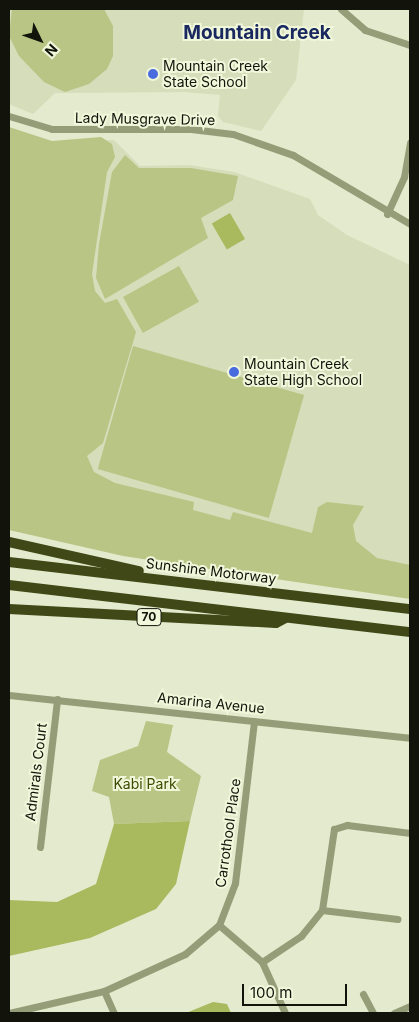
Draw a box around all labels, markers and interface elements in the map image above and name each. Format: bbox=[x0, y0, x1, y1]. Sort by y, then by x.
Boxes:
north arrow bbox=[15, 15, 65, 65]
district label: Mountain Creek bbox=[183, 22, 331, 44]
text: N bbox=[42, 41, 61, 60]
place label: Mountain Creek State School bbox=[163, 58, 268, 90]
marker: Mountain Creek State School bbox=[147, 68, 159, 80]
street label: Lady Musgrave Drive bbox=[75, 109, 215, 129]
place label: Mountain Creek State High School bbox=[244, 356, 362, 388]
marker: Mountain Creek State High School bbox=[228, 366, 240, 378]
street label: Sunshine Motorway bbox=[145, 555, 277, 587]
road number: 70 bbox=[136, 608, 162, 626]
street label: Amarina Avenue bbox=[156, 689, 266, 717]
street label: Admirals Court bbox=[22, 722, 50, 822]
park label: Kabi Park bbox=[113, 776, 177, 792]
street label: Carrothool Place bbox=[212, 777, 244, 889]
scale bar bbox=[244, 974, 349, 1006]
text: 100 m bbox=[250, 983, 292, 1002]

